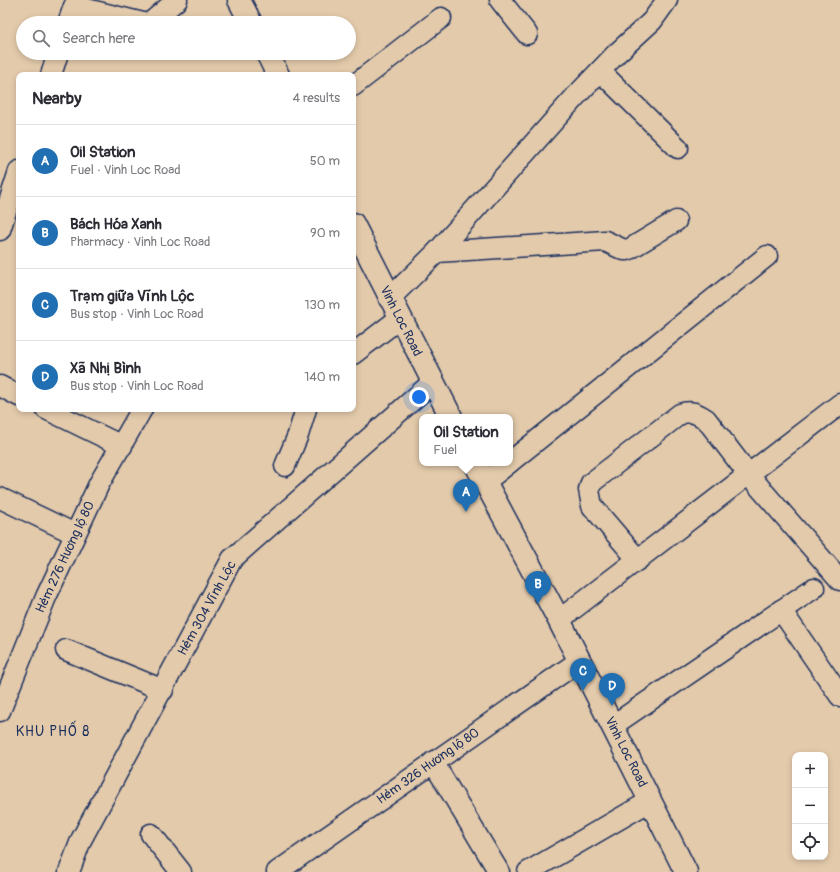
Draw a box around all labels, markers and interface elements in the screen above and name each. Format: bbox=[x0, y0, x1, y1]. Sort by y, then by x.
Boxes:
search box bbox=[16, 16, 356, 60]
icon: search bbox=[30, 27, 52, 49]
text: Search here bbox=[62, 29, 135, 48]
text: Nearby bbox=[32, 88, 81, 109]
text: 4 results bbox=[293, 90, 340, 106]
text: Oil Station bbox=[70, 143, 135, 162]
text: A bbox=[41, 153, 49, 169]
text: 50 m bbox=[310, 153, 340, 169]
text: Fuel · Vinh Loc Road bbox=[70, 162, 181, 178]
text: Bách Hóa Xanh bbox=[70, 215, 162, 234]
text: B bbox=[41, 225, 49, 241]
text: 90 m bbox=[310, 225, 340, 241]
text: Pharmacy · Vinh Loc Road bbox=[70, 234, 210, 250]
street label: Vinh Loc Road bbox=[376, 283, 426, 359]
text: Trạm giữa Vĩnh Lộc bbox=[70, 287, 194, 306]
text: C bbox=[41, 297, 49, 313]
text: 130 m bbox=[304, 297, 340, 313]
text: Bus stop · Vinh Loc Road bbox=[70, 306, 204, 322]
text: Xã Nhị Bình bbox=[70, 359, 141, 378]
text: D bbox=[41, 369, 49, 385]
text: 140 m bbox=[304, 369, 340, 385]
text: Bus stop · Vinh Loc Road bbox=[70, 378, 204, 394]
your location bbox=[409, 387, 429, 407]
popup bbox=[419, 414, 513, 466]
text: Oil Station bbox=[433, 423, 499, 442]
text: Fuel bbox=[433, 442, 457, 458]
pin: A bbox=[453, 479, 479, 512]
street label: Hẻm 276 Hương lộ 80 bbox=[32, 499, 98, 615]
street label: Hẻm 304 Vĩnh Lộc bbox=[174, 558, 240, 658]
pin: B bbox=[525, 571, 551, 604]
pin: C bbox=[570, 658, 596, 691]
pin: D bbox=[599, 673, 625, 706]
street label: Vinh Loc Road bbox=[601, 714, 651, 790]
district label: KHU PHỐ 8 bbox=[16, 720, 90, 740]
street label: Hẻm 326 Hương lộ 80 bbox=[374, 724, 482, 807]
map controls bbox=[792, 752, 828, 860]
button: + bbox=[792, 752, 828, 788]
button: − bbox=[792, 788, 828, 824]
button: locate bbox=[792, 824, 828, 860]

